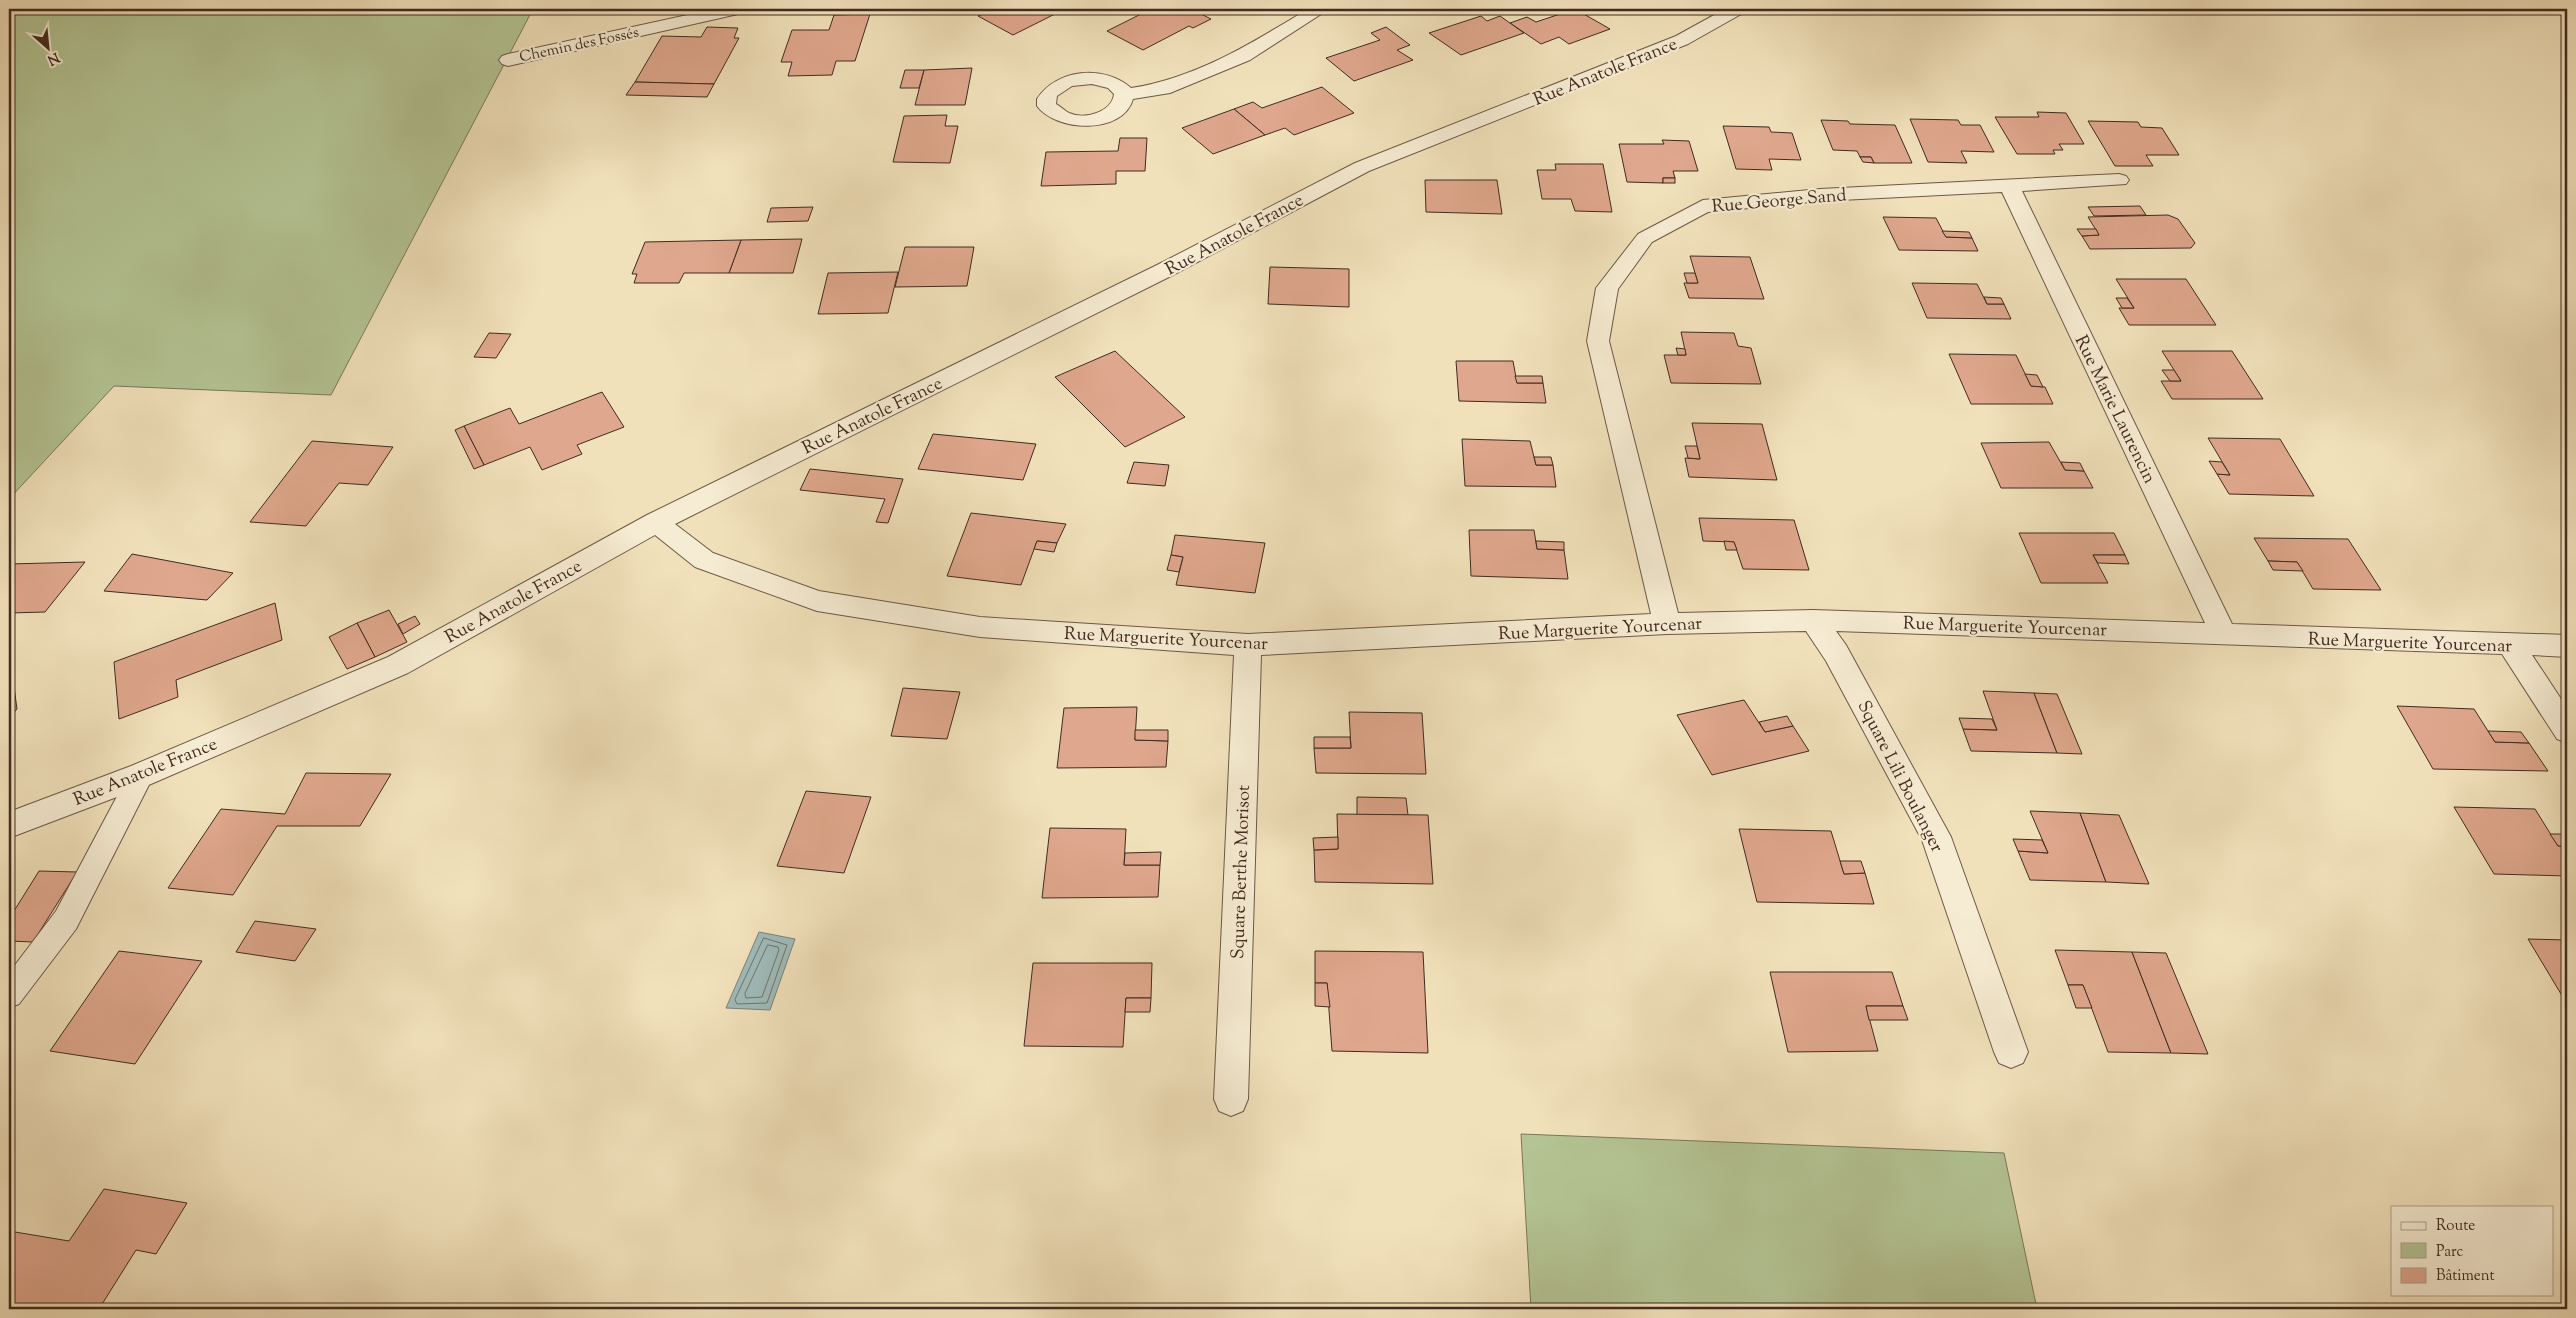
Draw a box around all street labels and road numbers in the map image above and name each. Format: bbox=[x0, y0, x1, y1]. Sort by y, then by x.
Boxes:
street label: Chemin des Fossés bbox=[518, 23, 641, 68]
street label: Rue Anatole France bbox=[1530, 32, 1682, 114]
street label: Rue George Sand bbox=[1711, 183, 1848, 221]
street label: Rue Anatole France bbox=[1161, 188, 1309, 283]
street label: Rue Marie Laurencin bbox=[2067, 331, 2162, 489]
street label: Rue Anatole France bbox=[798, 372, 947, 462]
street label: Rue Anatole France bbox=[441, 554, 587, 651]
street label: Rue Marguerite Yourcenar bbox=[1903, 611, 2108, 645]
street label: Rue Marguerite Yourcenar bbox=[1498, 612, 1703, 648]
street label: Rue Marguerite Yourcenar bbox=[1063, 622, 1269, 658]
street label: Rue Marguerite Yourcenar bbox=[2308, 627, 2513, 661]
street label: Square Lili Boulanger bbox=[1850, 697, 1949, 857]
street label: Rue Anatole France bbox=[70, 732, 222, 814]
street label: Square Berthe Morisot bbox=[1226, 785, 1258, 960]

